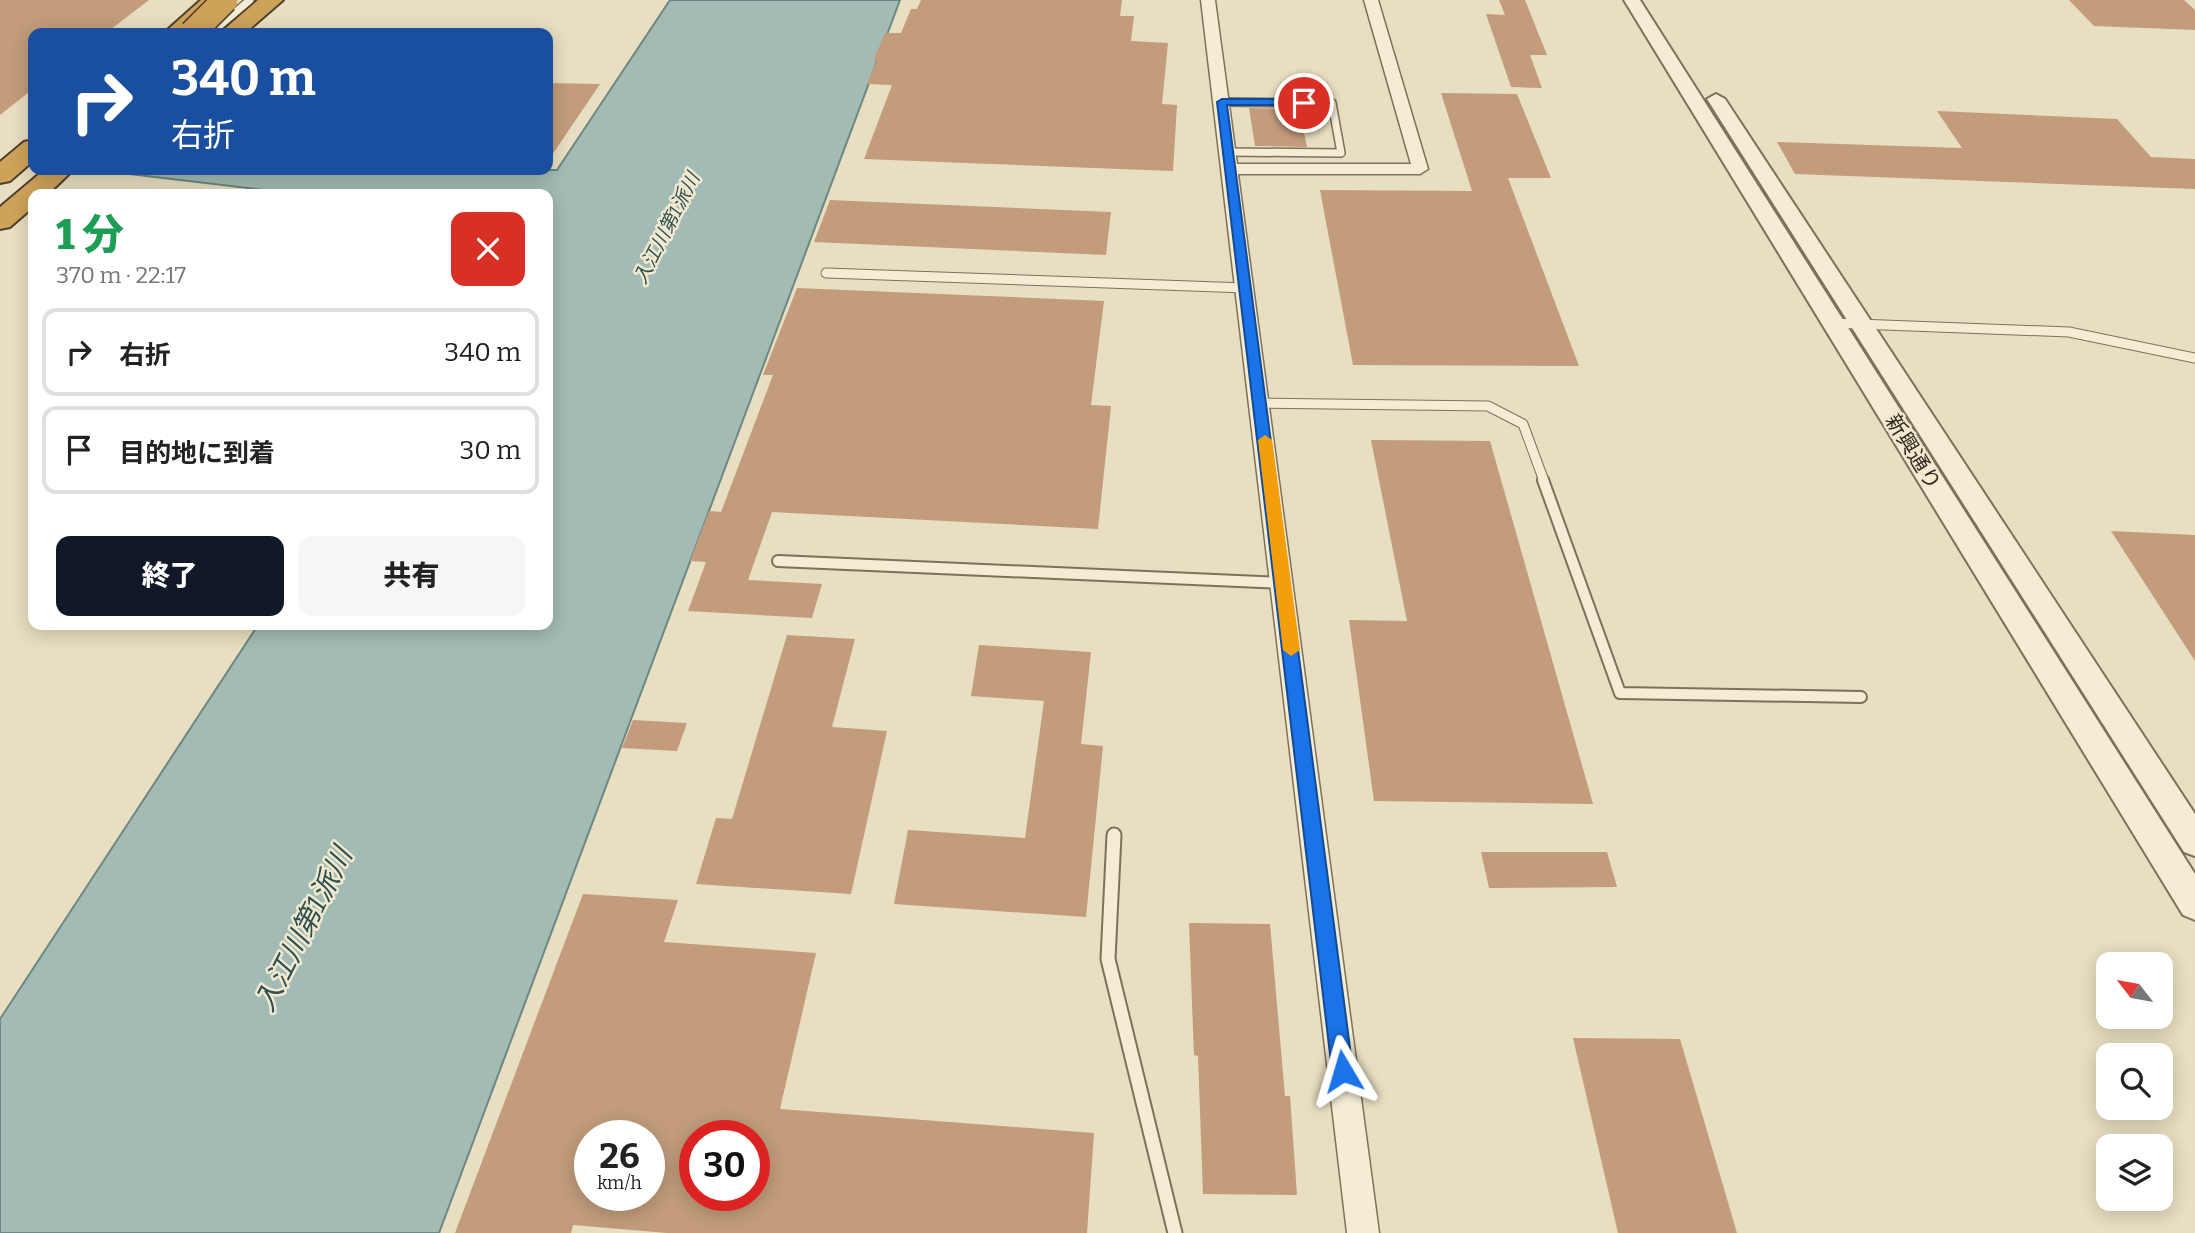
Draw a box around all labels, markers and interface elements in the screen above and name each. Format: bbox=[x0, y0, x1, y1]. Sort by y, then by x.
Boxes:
text: 340 m bbox=[171, 49, 316, 108]
icon: right bbox=[56, 56, 147, 147]
pin bbox=[1274, 73, 1334, 133]
icon: arrive bbox=[1285, 84, 1323, 122]
text: 右折 bbox=[171, 116, 235, 154]
water label: 入江川第1派川 bbox=[629, 167, 705, 288]
text: 1 分 bbox=[56, 210, 124, 260]
button: close bbox=[451, 212, 525, 286]
text: 370 m · 22:17 bbox=[56, 261, 186, 289]
icon: right bbox=[60, 333, 98, 371]
text: 340 m bbox=[444, 337, 521, 368]
text: 右折 bbox=[119, 340, 171, 371]
street label: 新興通り bbox=[1880, 409, 1946, 495]
icon: arrive bbox=[60, 431, 98, 469]
text: 30 m bbox=[460, 435, 521, 466]
text: 目的地に到着 bbox=[119, 438, 275, 469]
button: 終了 bbox=[56, 536, 284, 616]
button: 共有 bbox=[298, 536, 525, 616]
water label: 入江川第1派川 bbox=[248, 839, 360, 1017]
north arrow bbox=[2096, 952, 2174, 1029]
map controls bbox=[2096, 952, 2173, 1211]
position arrow bbox=[1306, 1034, 1380, 1108]
button: search bbox=[2096, 1043, 2173, 1120]
speed limit sign: 30 bbox=[679, 1120, 770, 1211]
button: layers bbox=[2096, 1134, 2173, 1211]
text: 26 bbox=[599, 1135, 640, 1177]
text: km/h bbox=[597, 1172, 642, 1194]

